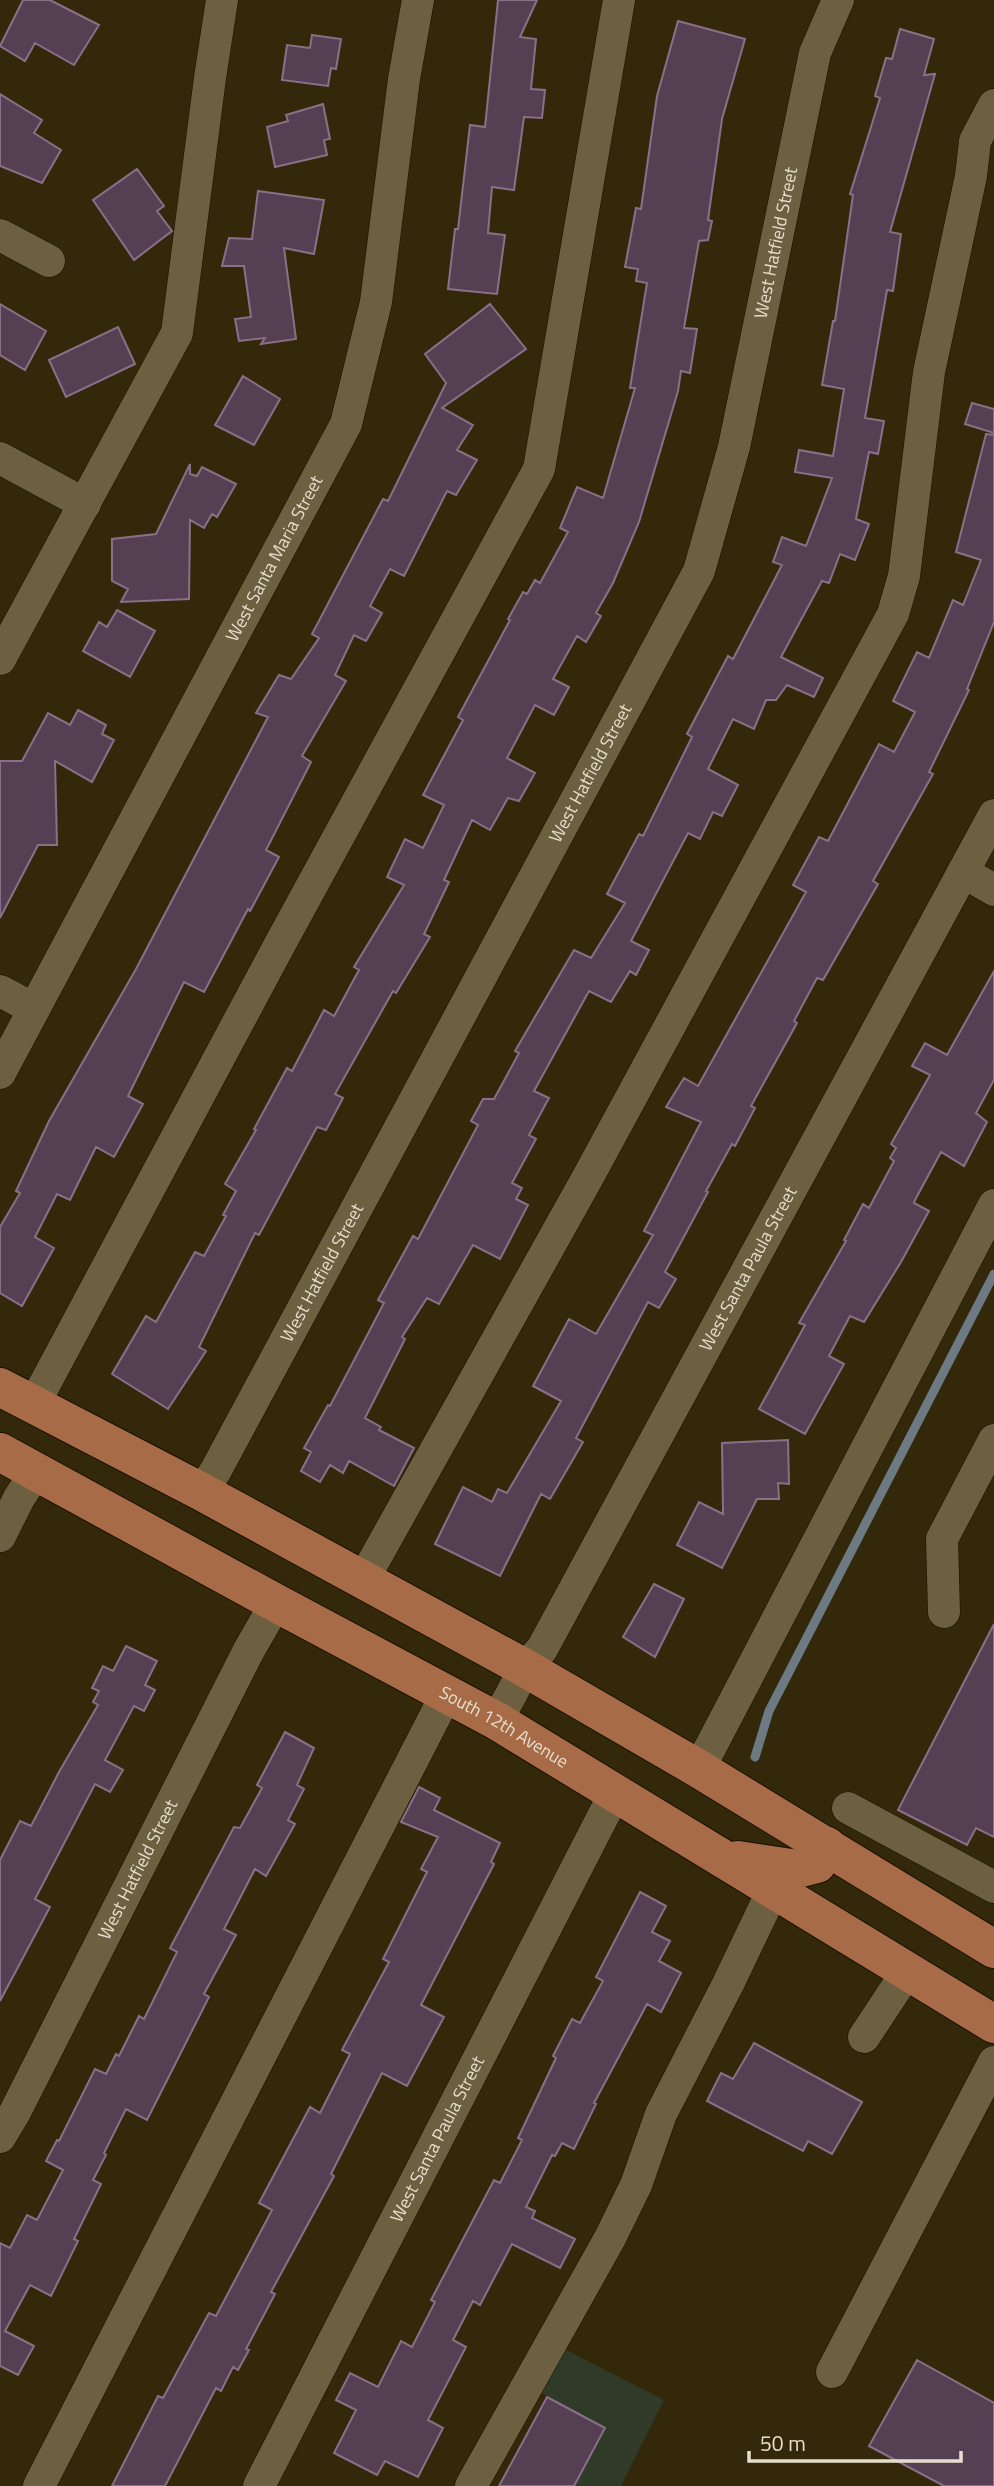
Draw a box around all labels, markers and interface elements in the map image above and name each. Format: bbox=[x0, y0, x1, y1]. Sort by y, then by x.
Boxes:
street label: West Hatfield Street bbox=[747, 164, 804, 321]
street label: West Santa Maria Street bbox=[218, 470, 330, 646]
street label: West Hatfield Street bbox=[542, 698, 639, 847]
street label: West Santa Paula Street bbox=[692, 1181, 804, 1356]
street label: West Hatfield Street bbox=[273, 1198, 370, 1347]
street label: South 12th Avenue bbox=[435, 1679, 574, 1775]
street label: West Hatfield Street bbox=[91, 1794, 185, 1944]
street label: West Santa Paula Street bbox=[383, 2050, 491, 2227]
scale bar bbox=[749, 2420, 961, 2464]
text: 50 m bbox=[760, 2427, 806, 2459]

